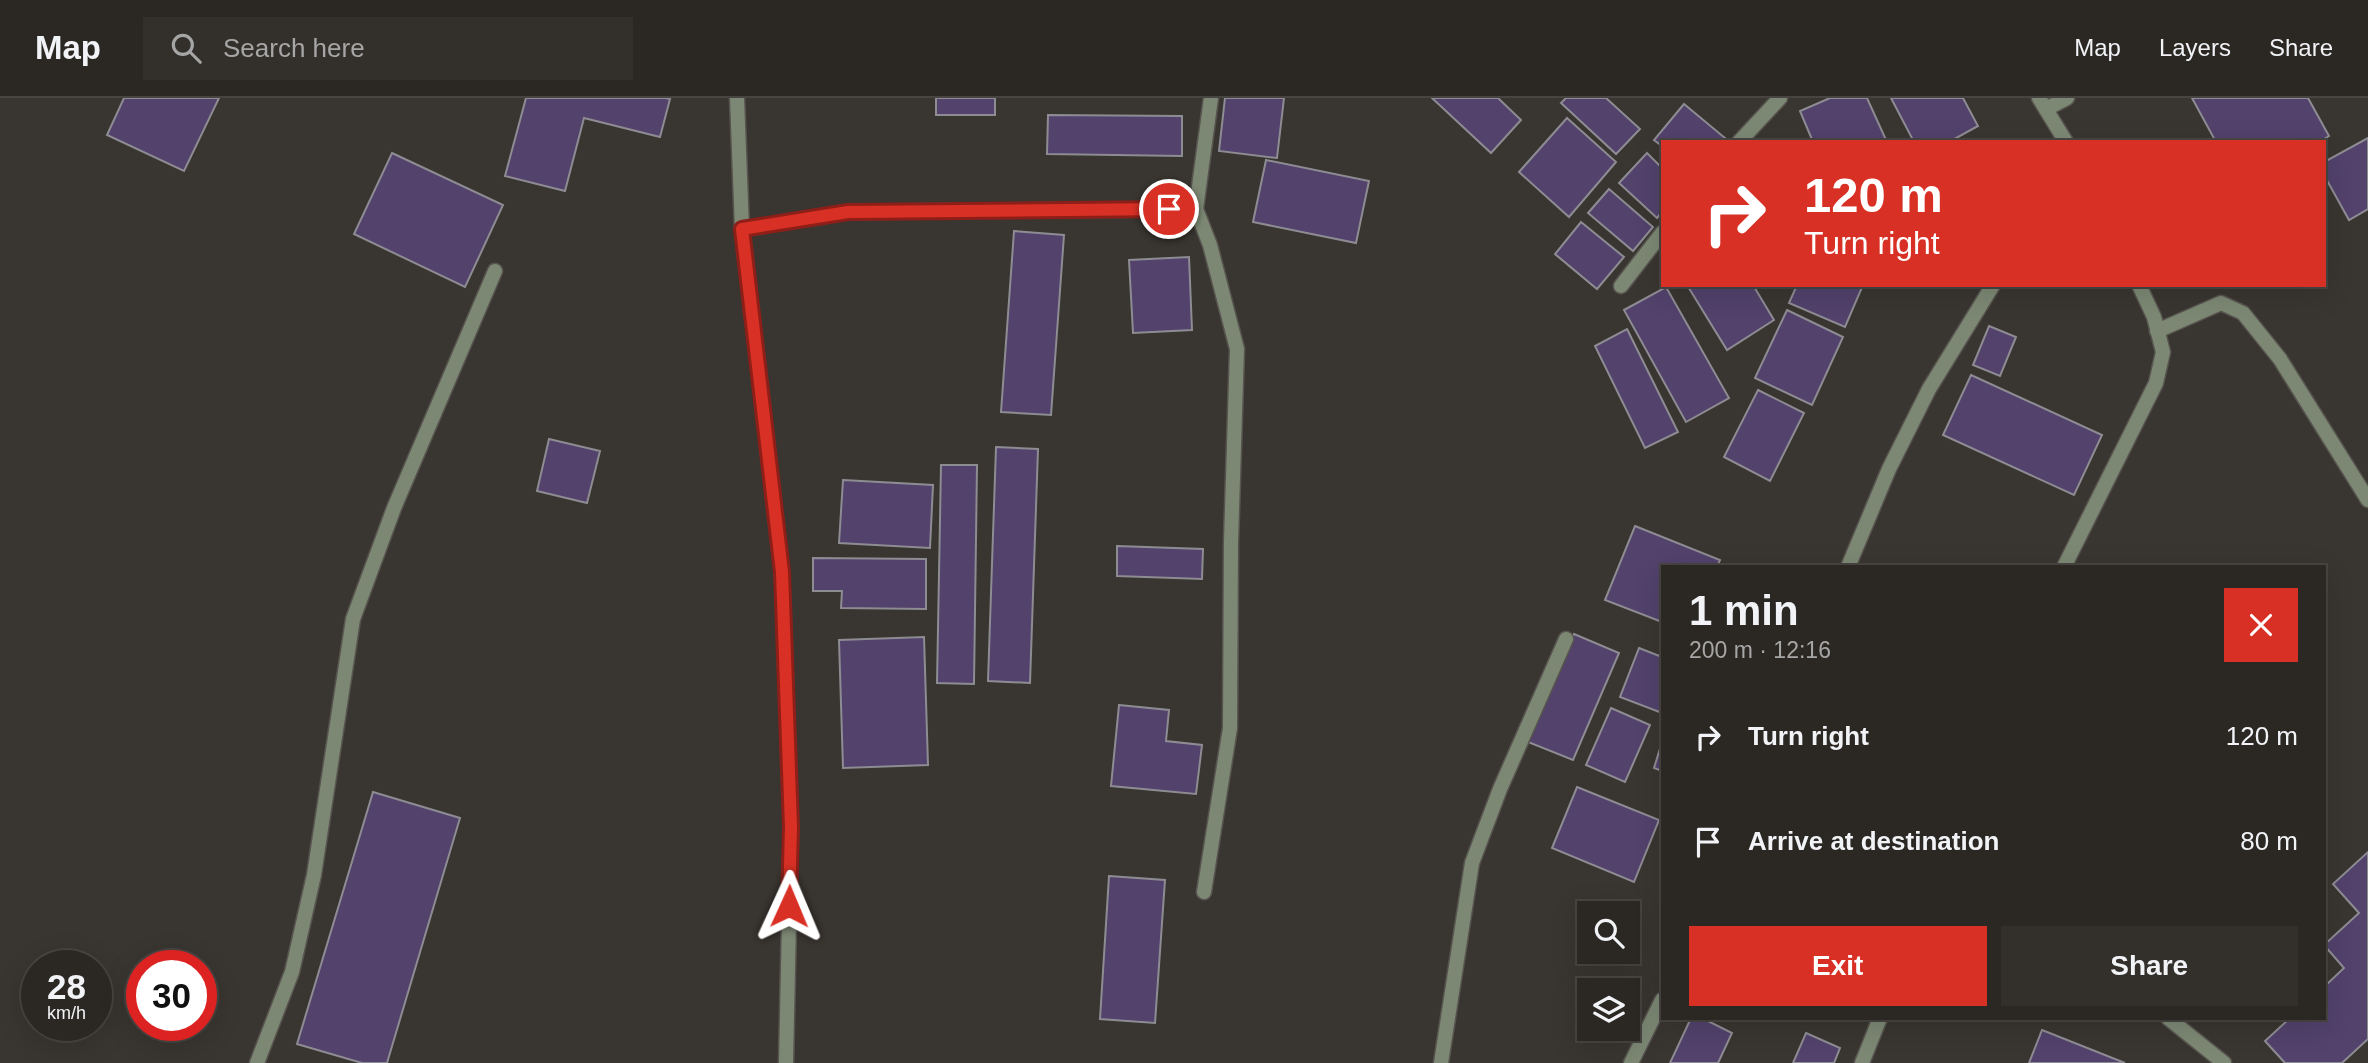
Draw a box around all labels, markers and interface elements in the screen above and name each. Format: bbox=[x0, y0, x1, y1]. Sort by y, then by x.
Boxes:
search box bbox=[143, 17, 633, 80]
text: Map bbox=[35, 29, 101, 66]
icon: search bbox=[167, 29, 205, 67]
text: Search here bbox=[223, 33, 365, 63]
text: Map bbox=[2074, 34, 2121, 61]
text: Layers bbox=[2159, 34, 2231, 61]
text: Share bbox=[2269, 34, 2333, 61]
icon: right bbox=[1689, 168, 1780, 259]
text: 120 m bbox=[1804, 168, 1943, 222]
pin bbox=[1139, 179, 1199, 239]
icon: arrive bbox=[1150, 190, 1188, 228]
text: Turn right bbox=[1804, 225, 1940, 261]
text: 1 min bbox=[1689, 587, 1799, 634]
button: close bbox=[2224, 588, 2298, 662]
text: 200 m · 12:16 bbox=[1689, 637, 1831, 663]
icon: right bbox=[1689, 718, 1727, 756]
text: Turn right bbox=[1748, 721, 1869, 751]
text: 120 m bbox=[2226, 721, 2298, 751]
icon: arrive bbox=[1689, 823, 1727, 861]
text: Arrive at destination bbox=[1748, 826, 1999, 856]
text: 80 m bbox=[2240, 826, 2298, 856]
position arrow bbox=[752, 869, 826, 943]
map controls bbox=[1577, 901, 1640, 1041]
button: search bbox=[1577, 901, 1640, 964]
button: Exit bbox=[1689, 926, 1987, 1006]
button: Share bbox=[2001, 926, 2298, 1006]
speed limit sign: 30 bbox=[126, 950, 217, 1041]
text: 28 bbox=[47, 967, 86, 1006]
button: layers bbox=[1577, 978, 1640, 1041]
text: km/h bbox=[47, 1003, 86, 1023]

